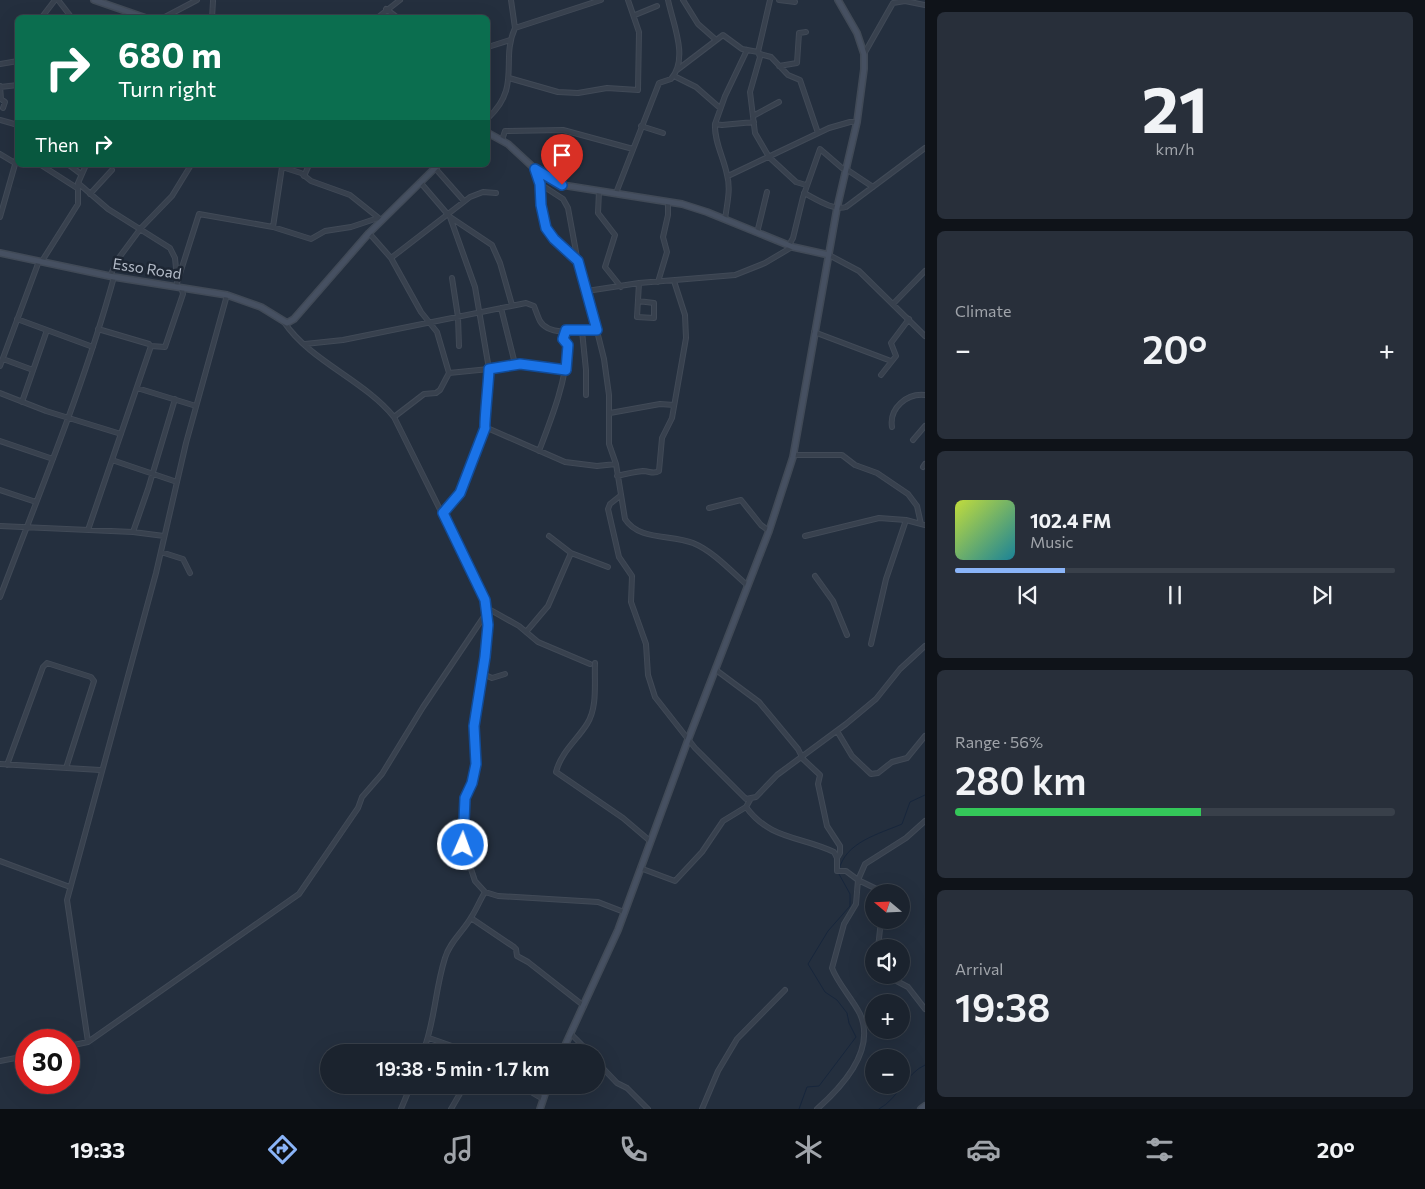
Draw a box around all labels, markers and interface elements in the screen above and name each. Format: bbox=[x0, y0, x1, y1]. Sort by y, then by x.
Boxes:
text: 680 m bbox=[118, 32, 222, 75]
icon: right bbox=[35, 35, 100, 100]
text: 21 bbox=[1142, 67, 1208, 146]
text: Turn right bbox=[118, 75, 216, 102]
icon: right bbox=[89, 130, 117, 158]
text: Then bbox=[35, 133, 79, 156]
pin bbox=[541, 134, 583, 185]
text: km/h bbox=[1156, 139, 1194, 158]
icon: arrive bbox=[548, 141, 576, 169]
street label: Esso Road bbox=[111, 254, 183, 282]
text: Climate bbox=[955, 301, 1011, 320]
text: 20° bbox=[1142, 325, 1207, 372]
text: − bbox=[955, 332, 971, 366]
text: + bbox=[1379, 332, 1395, 366]
text: 102.4 FM bbox=[1030, 509, 1111, 532]
text: Music bbox=[1030, 532, 1074, 551]
icon: previous bbox=[1014, 581, 1042, 609]
icon: pause bbox=[1161, 581, 1189, 609]
icon: next bbox=[1308, 581, 1336, 609]
text: Range · 56% bbox=[955, 732, 1043, 751]
text: 280 km bbox=[955, 756, 1087, 803]
position arrow bbox=[436, 818, 488, 870]
north arrow bbox=[865, 884, 910, 929]
map controls bbox=[865, 884, 910, 1094]
button: sound bbox=[865, 939, 910, 984]
text: Arrival bbox=[955, 959, 1003, 978]
text: 19:38 bbox=[955, 983, 1050, 1030]
button: + bbox=[865, 994, 910, 1039]
speed limit sign: 30 bbox=[15, 1029, 80, 1094]
button: − bbox=[865, 1049, 910, 1094]
text: 19:38 · 5 min · 1.7 km bbox=[376, 1057, 549, 1080]
icon: directions bbox=[265, 1132, 300, 1167]
icon: music bbox=[441, 1132, 476, 1167]
icon: phone bbox=[616, 1132, 651, 1167]
icon: climate bbox=[791, 1132, 826, 1167]
icon: car bbox=[966, 1132, 1001, 1167]
icon: filters bbox=[1142, 1132, 1177, 1167]
text: 19:33 bbox=[70, 1136, 125, 1163]
text: 20° bbox=[1317, 1136, 1355, 1163]

